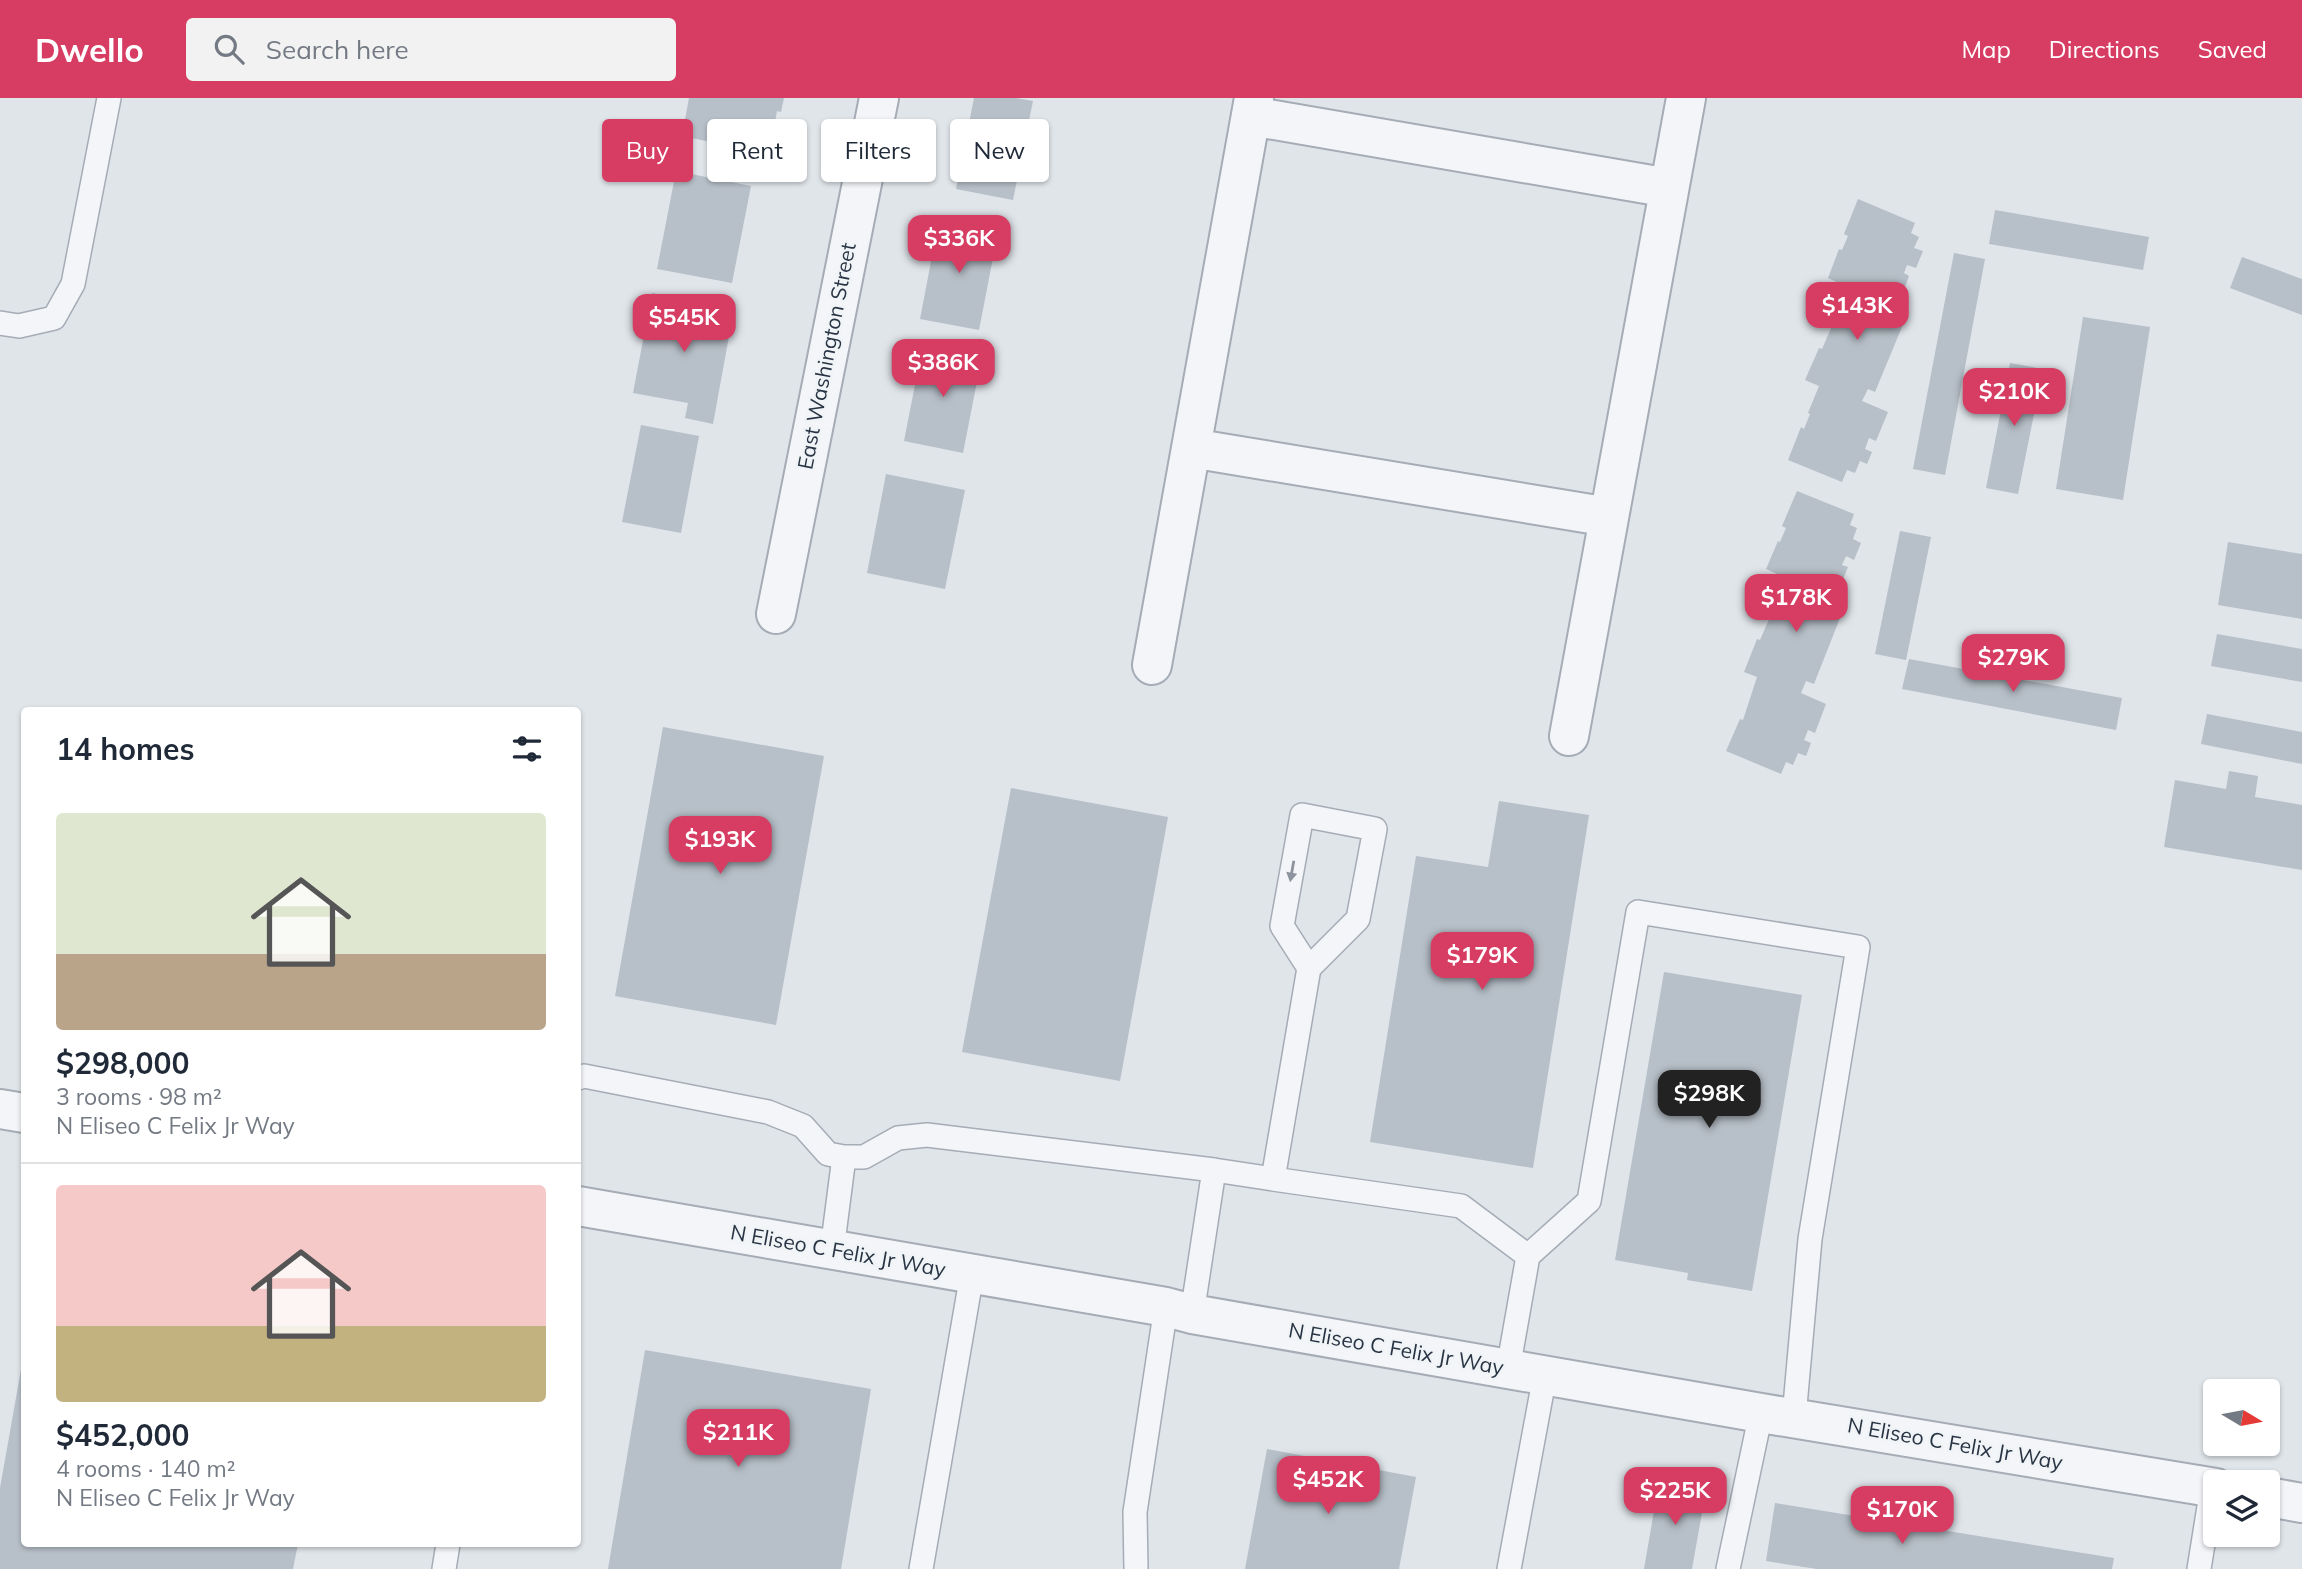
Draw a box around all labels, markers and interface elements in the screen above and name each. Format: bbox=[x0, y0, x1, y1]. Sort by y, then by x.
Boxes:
search box bbox=[186, 18, 676, 81]
text: Dwello bbox=[35, 29, 144, 70]
icon: search bbox=[210, 30, 248, 68]
text: Search here bbox=[266, 33, 409, 66]
text: Map bbox=[1961, 34, 2011, 64]
text: Directions bbox=[2049, 34, 2160, 64]
text: Saved bbox=[2198, 34, 2267, 64]
chip: Buy bbox=[602, 119, 693, 182]
chip: Rent bbox=[707, 119, 807, 182]
chip: Filters bbox=[821, 119, 936, 182]
chip: New bbox=[950, 119, 1049, 182]
pin: $336K bbox=[910, 216, 1008, 275]
text: $336K bbox=[924, 223, 994, 252]
street label: East Washington Street bbox=[791, 240, 861, 471]
pin: $143K bbox=[1808, 282, 1906, 342]
text: $143K bbox=[1822, 290, 1892, 319]
pin: $545K bbox=[635, 294, 733, 354]
text: $545K bbox=[649, 302, 719, 331]
pin: $386K bbox=[894, 340, 992, 399]
text: $386K bbox=[908, 347, 978, 376]
pin: $210K bbox=[1965, 368, 2063, 428]
text: $210K bbox=[1979, 376, 2049, 405]
pin: $178K bbox=[1747, 574, 1845, 634]
text: $178K bbox=[1761, 582, 1831, 611]
pin: $279K bbox=[1964, 634, 2062, 694]
text: $279K bbox=[1978, 642, 2048, 671]
text: 14 homes bbox=[56, 730, 195, 768]
icon: filters bbox=[508, 730, 546, 768]
pin: $193K bbox=[671, 816, 769, 876]
text: $193K bbox=[685, 824, 755, 853]
icon: home bbox=[238, 859, 364, 985]
one-way arrow bbox=[1286, 860, 1297, 882]
pin: $179K bbox=[1433, 932, 1531, 992]
text: $179K bbox=[1447, 940, 1517, 969]
text: $298,000 bbox=[56, 1044, 189, 1082]
pin: $298K bbox=[1660, 1070, 1758, 1130]
text: $298K bbox=[1674, 1078, 1744, 1107]
text: 3 rooms · 98 m² bbox=[56, 1082, 222, 1111]
text: N Eliseo C Felix Jr Way bbox=[56, 1111, 295, 1140]
street label: N Eliseo C Felix Jr Way bbox=[729, 1218, 948, 1282]
icon: home bbox=[238, 1231, 364, 1357]
street label: N Eliseo C Felix Jr Way bbox=[1287, 1316, 1506, 1380]
north arrow bbox=[2203, 1379, 2280, 1456]
map controls bbox=[2203, 1379, 2280, 1547]
pin: $211K bbox=[689, 1410, 787, 1469]
street label: N Eliseo C Felix Jr Way bbox=[1846, 1411, 2065, 1475]
text: $452,000 bbox=[56, 1416, 189, 1454]
text: $211K bbox=[703, 1417, 773, 1446]
text: 4 rooms · 140 m² bbox=[56, 1454, 236, 1483]
pin: $452K bbox=[1279, 1456, 1377, 1516]
text: $452K bbox=[1293, 1464, 1363, 1493]
pin: $225K bbox=[1626, 1468, 1724, 1527]
button: layers bbox=[2203, 1470, 2280, 1547]
text: $225K bbox=[1640, 1475, 1710, 1504]
text: N Eliseo C Felix Jr Way bbox=[56, 1483, 295, 1512]
pin: $170K bbox=[1853, 1486, 1951, 1546]
text: $170K bbox=[1867, 1494, 1937, 1523]

